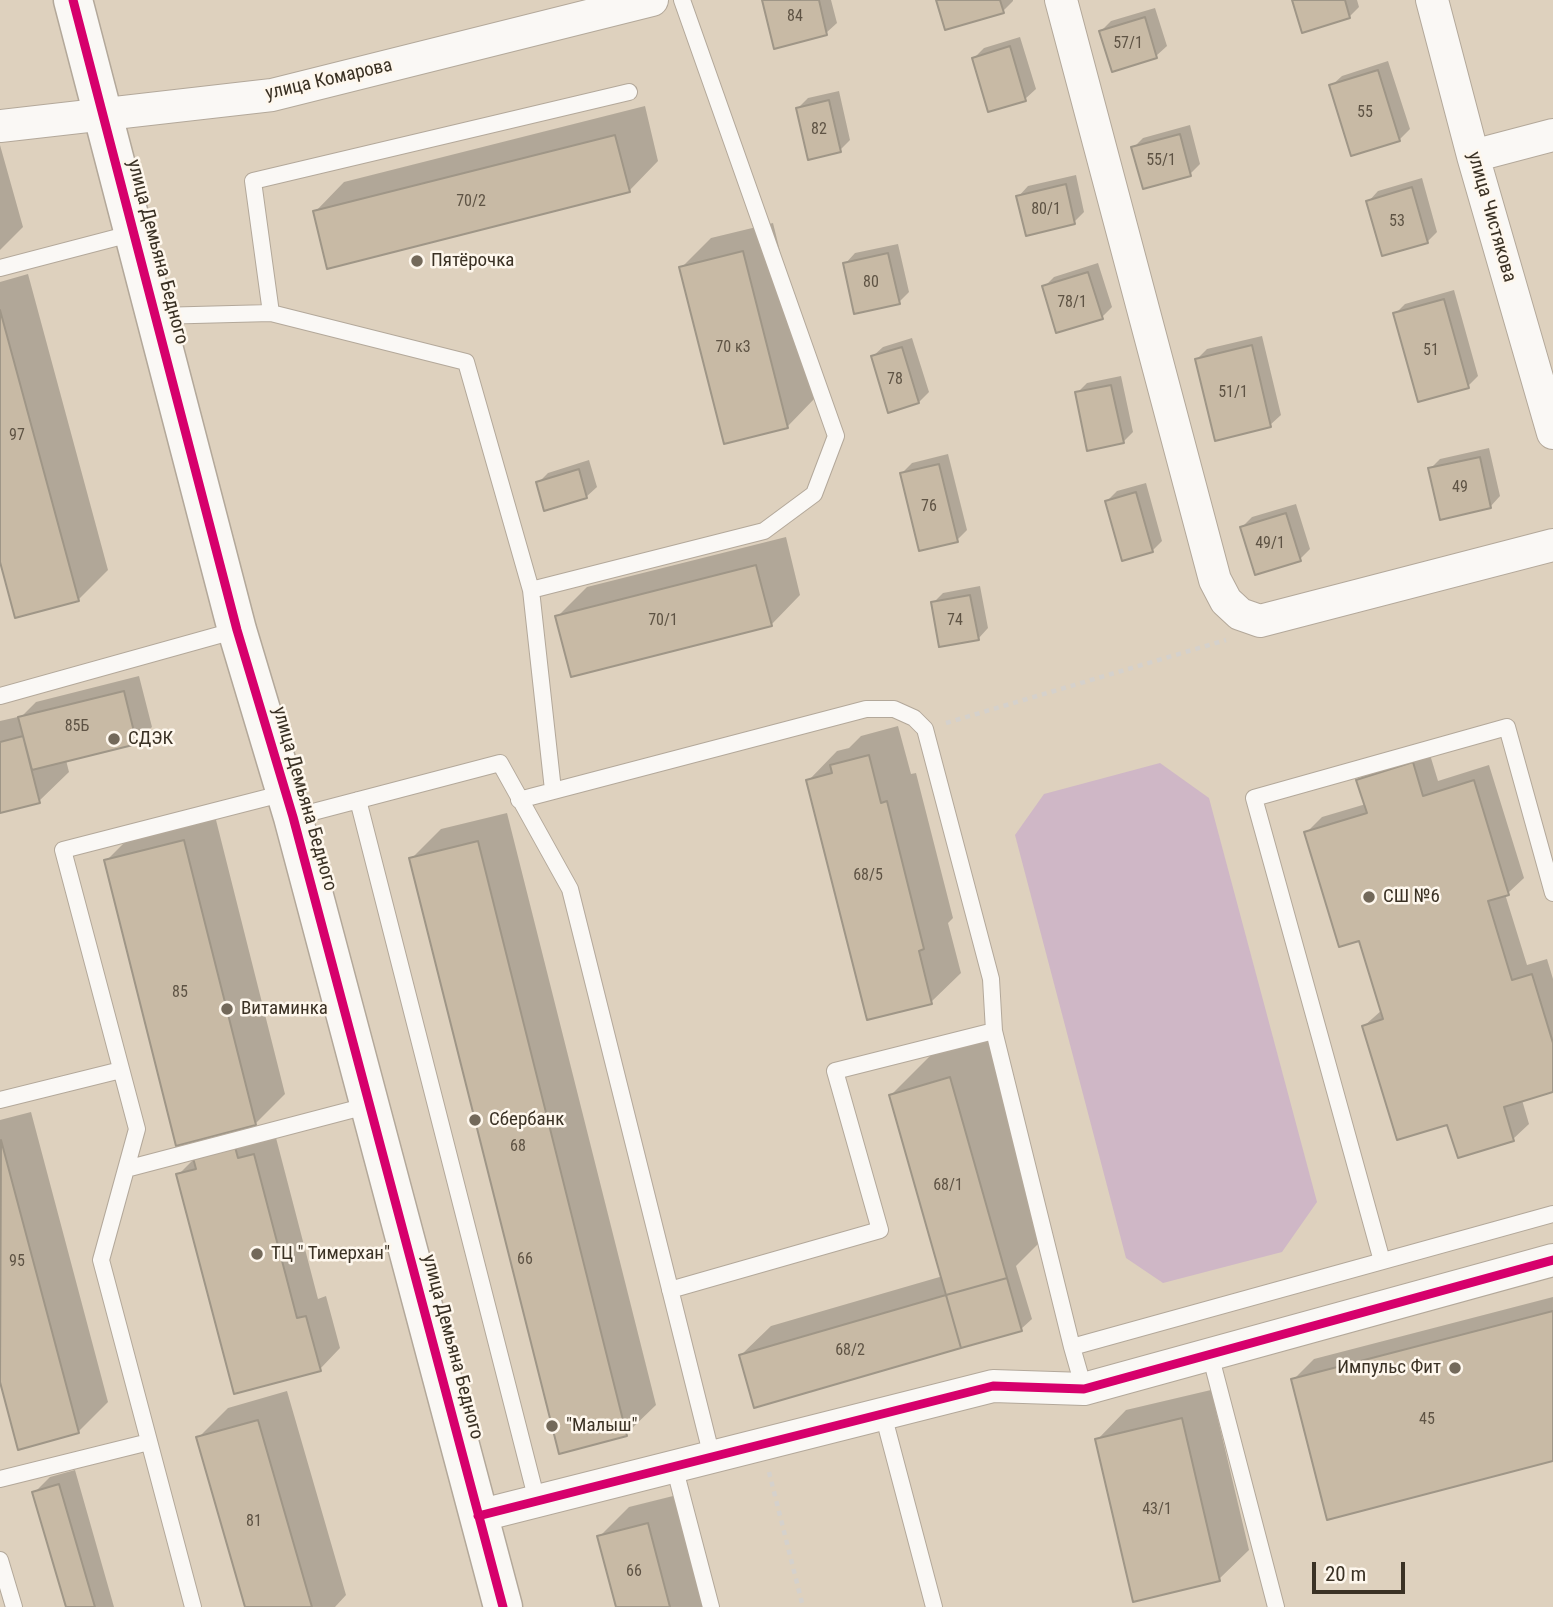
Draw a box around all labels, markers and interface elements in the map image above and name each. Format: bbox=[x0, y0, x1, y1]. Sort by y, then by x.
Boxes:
house number: 84 bbox=[787, 7, 803, 27]
house number: 57/1 bbox=[1113, 34, 1143, 54]
street label: улица Комарова bbox=[263, 54, 395, 106]
house number: 55 bbox=[1357, 103, 1373, 123]
house number: 82 bbox=[811, 120, 827, 140]
street label: улица Чистякова bbox=[1461, 149, 1521, 285]
house number: 55/1 bbox=[1146, 151, 1176, 171]
street label: улица Демьяна Бедного bbox=[121, 157, 193, 347]
house number: 70/2 bbox=[456, 192, 486, 212]
house number: 80/1 bbox=[1031, 200, 1061, 220]
house number: 53 bbox=[1389, 212, 1405, 232]
place label: Пятёрочка bbox=[431, 250, 514, 272]
marker: Пятёрочка bbox=[409, 253, 425, 269]
house number: 80 bbox=[863, 273, 879, 293]
house number: 78/1 bbox=[1057, 293, 1087, 313]
house number: 70 к3 bbox=[715, 338, 751, 358]
house number: 51 bbox=[1423, 341, 1439, 361]
house number: 78 bbox=[887, 370, 903, 390]
house number: 51/1 bbox=[1218, 383, 1248, 403]
house number: 97 bbox=[9, 426, 25, 446]
house number: 49 bbox=[1452, 478, 1468, 498]
house number: 76 bbox=[921, 497, 937, 517]
house number: 49/1 bbox=[1255, 534, 1285, 554]
house number: 70/1 bbox=[648, 611, 678, 631]
house number: 74 bbox=[947, 611, 963, 631]
street label: улица Демьяна Бедного bbox=[267, 704, 341, 894]
house number: 85Б bbox=[65, 717, 89, 737]
place label: СДЭК bbox=[128, 728, 173, 750]
marker: СДЭК bbox=[106, 731, 122, 747]
house number: 68/5 bbox=[853, 866, 883, 886]
place label: СШ №6 bbox=[1383, 886, 1440, 908]
marker: СШ №6 bbox=[1361, 889, 1377, 905]
house number: 85 bbox=[172, 983, 188, 1003]
place label: Витаминка bbox=[241, 998, 328, 1020]
marker: Витаминка bbox=[219, 1001, 235, 1017]
place label: Сбербанк bbox=[489, 1109, 564, 1131]
marker: Сбербанк bbox=[467, 1112, 483, 1128]
house number: 68 bbox=[510, 1137, 526, 1157]
house number: 68/1 bbox=[933, 1176, 963, 1196]
place label: ТЦ " Тимерхан" bbox=[271, 1243, 390, 1265]
marker: ТЦ " Тимерхан" bbox=[249, 1246, 265, 1262]
house number: 66 bbox=[517, 1250, 533, 1270]
house number: 95 bbox=[9, 1252, 25, 1272]
street label: улица Демьяна Бедного bbox=[416, 1252, 488, 1442]
house number: 68/2 bbox=[835, 1341, 865, 1361]
place label: Импульс Фит bbox=[1337, 1357, 1441, 1379]
marker: Импульс Фит bbox=[1447, 1360, 1463, 1376]
house number: 45 bbox=[1419, 1410, 1435, 1430]
place label: "Малыш" bbox=[566, 1415, 638, 1437]
marker: "Малыш" bbox=[544, 1418, 560, 1434]
house number: 43/1 bbox=[1142, 1500, 1172, 1520]
house number: 81 bbox=[246, 1512, 262, 1532]
scale bar bbox=[1315, 1548, 1408, 1592]
house number: 66 bbox=[626, 1562, 642, 1582]
text: 20 m bbox=[1325, 1562, 1366, 1586]

